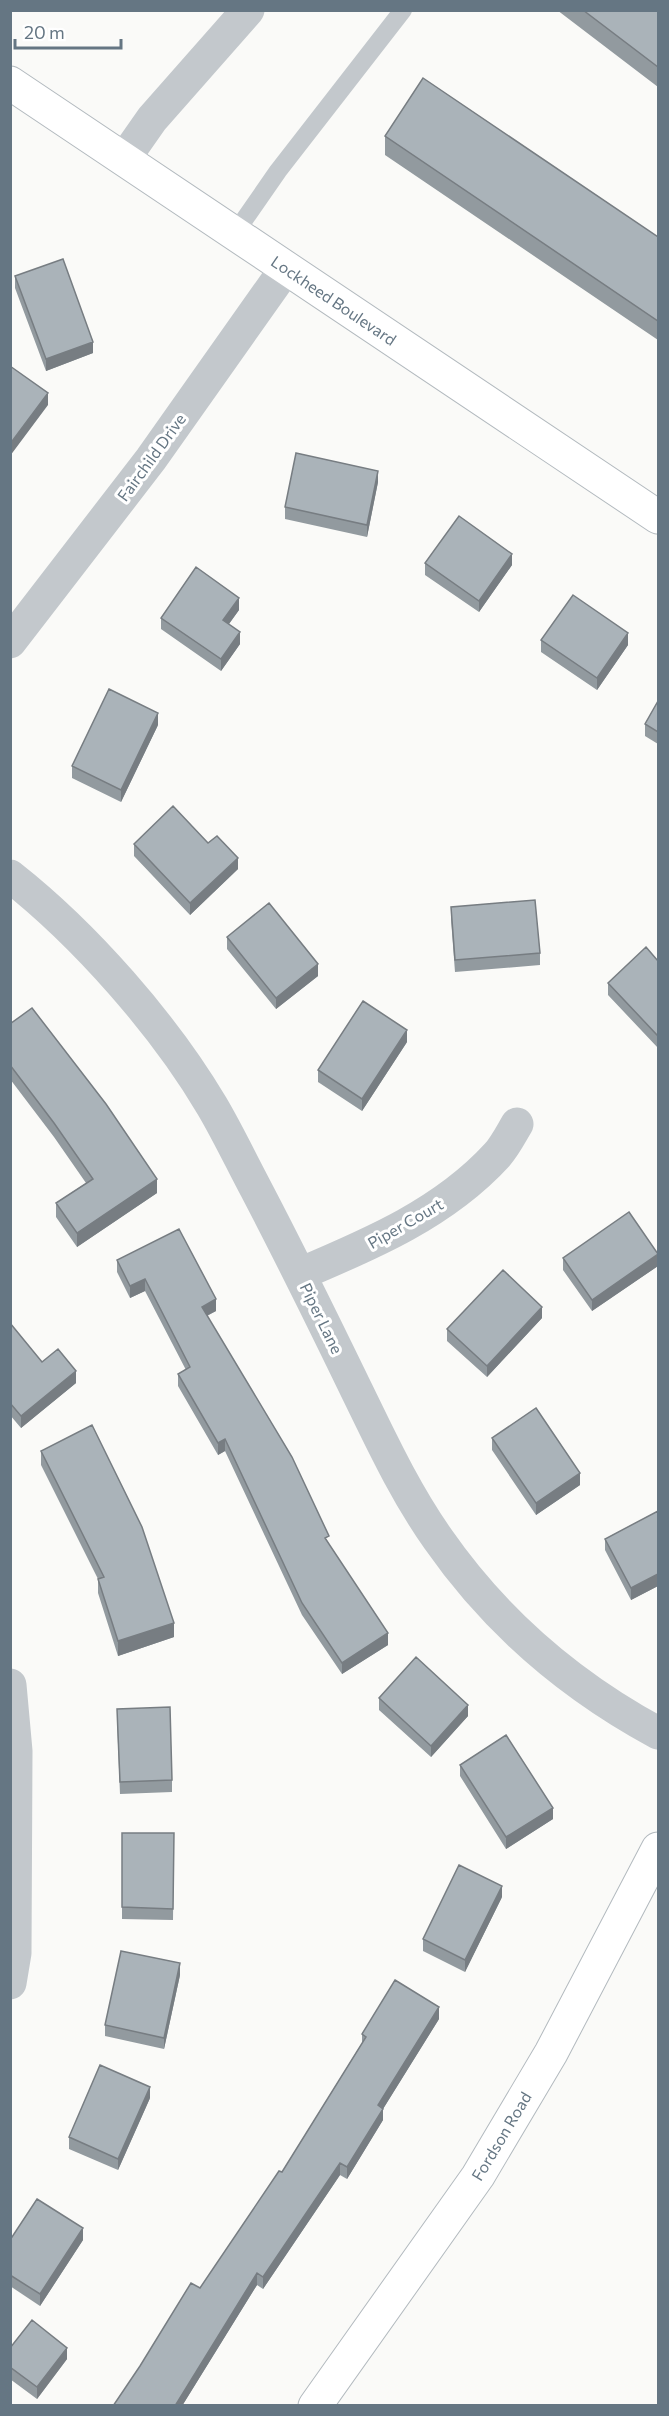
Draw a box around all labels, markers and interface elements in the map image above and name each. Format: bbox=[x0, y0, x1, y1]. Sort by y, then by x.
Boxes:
scale bar bbox=[15, 12, 122, 50]
text: 20 m bbox=[24, 21, 65, 43]
street label: Lockheed Boulevard bbox=[268, 251, 400, 349]
street label: Fairchild Drive bbox=[113, 409, 189, 505]
street label: Piper Court bbox=[364, 1194, 446, 1252]
street label: Piper Lane bbox=[297, 1279, 347, 1357]
street label: Fordson Road bbox=[467, 2088, 535, 2184]

